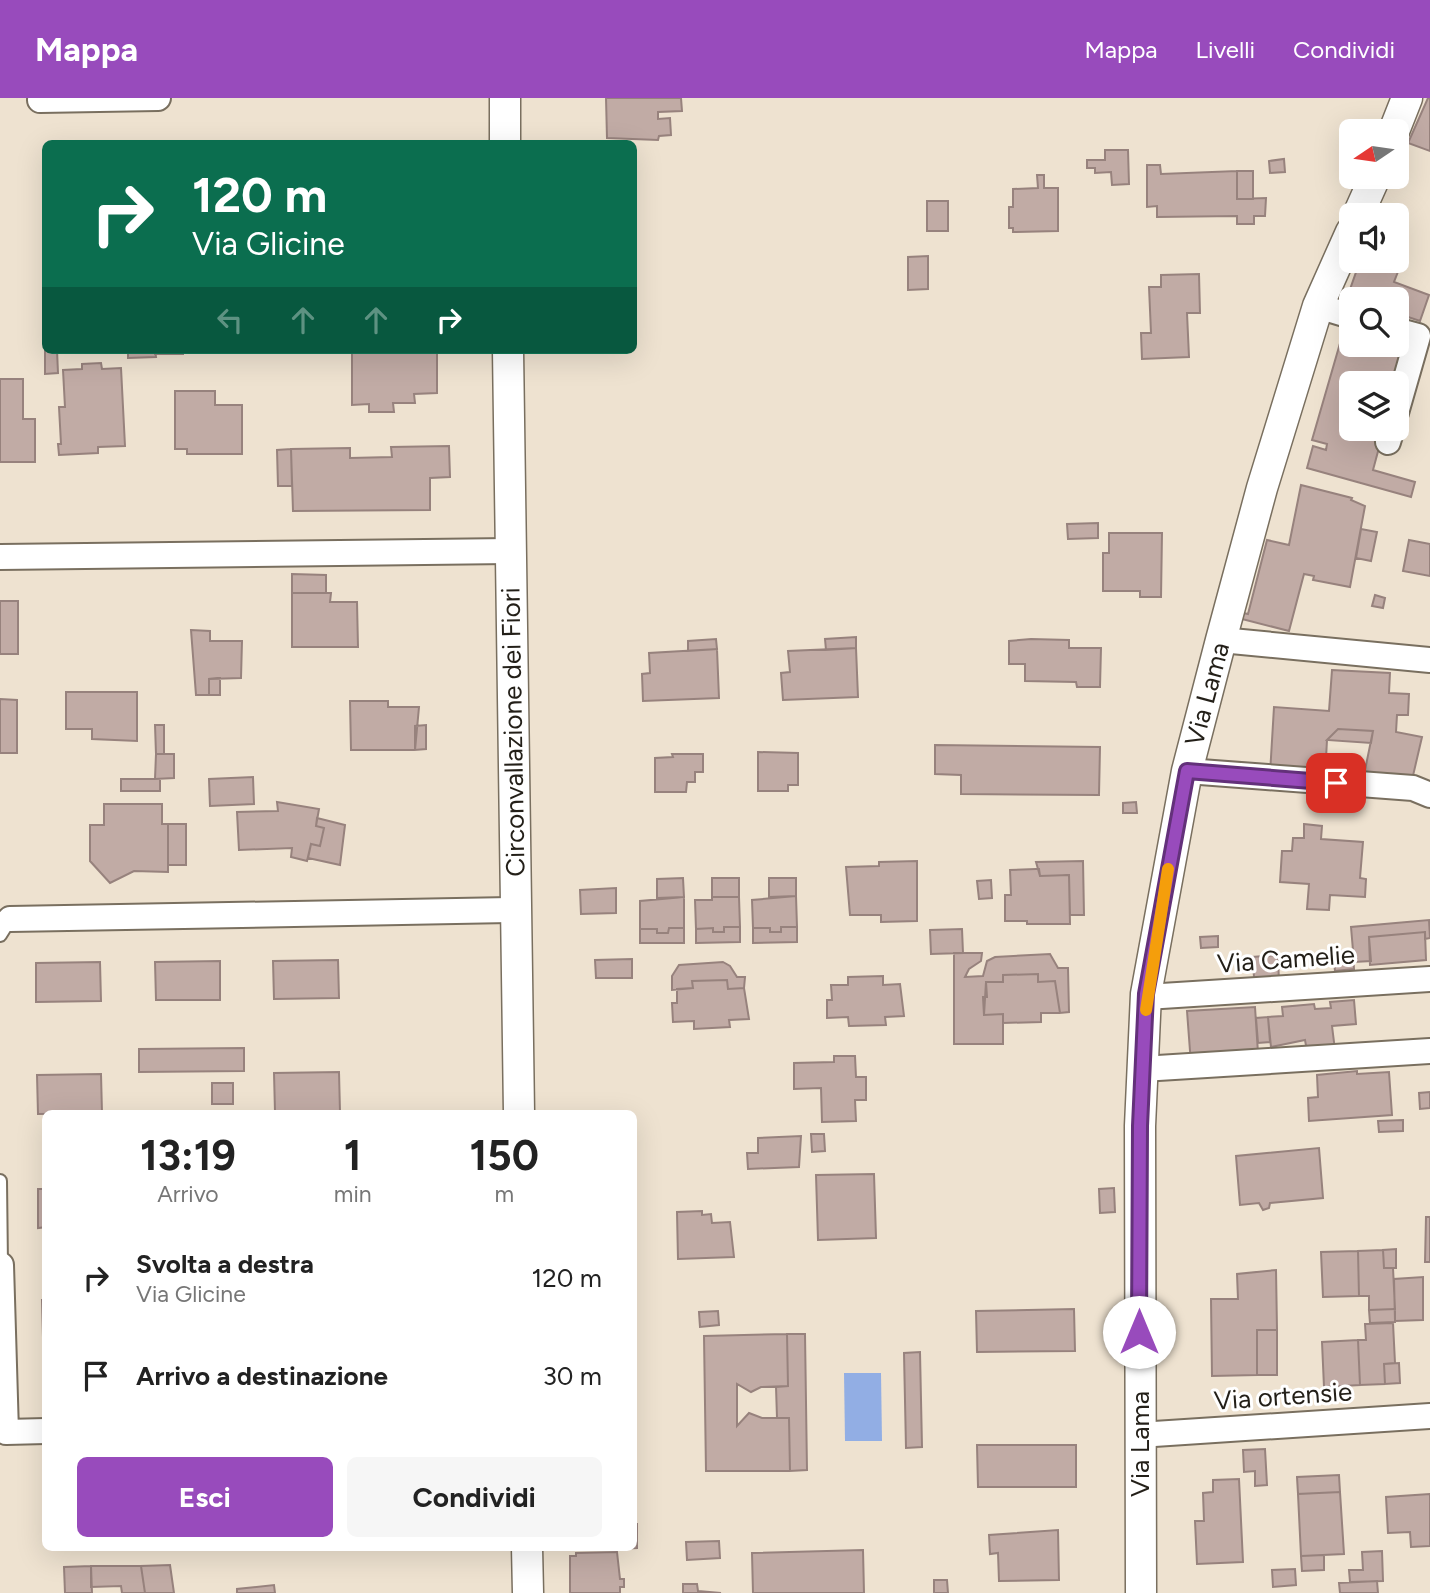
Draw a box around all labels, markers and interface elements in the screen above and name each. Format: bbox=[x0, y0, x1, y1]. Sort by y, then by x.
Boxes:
text: Mappa bbox=[35, 30, 138, 69]
text: Mappa bbox=[1084, 35, 1158, 64]
text: Livelli bbox=[1196, 35, 1255, 64]
text: Condividi bbox=[1293, 35, 1395, 64]
north arrow bbox=[1339, 119, 1409, 189]
map controls bbox=[1339, 119, 1409, 441]
text: 120 m bbox=[192, 165, 327, 224]
icon: right bbox=[77, 168, 168, 259]
button: sound bbox=[1339, 203, 1409, 273]
text: Via Glicine bbox=[192, 225, 345, 263]
button: search bbox=[1339, 287, 1409, 357]
icon: left bbox=[211, 301, 249, 339]
icon: ahead bbox=[284, 301, 322, 339]
icon: ahead bbox=[357, 301, 395, 339]
icon: right bbox=[430, 301, 468, 339]
button: layers bbox=[1339, 371, 1409, 441]
street label: Circonvallazione dei Fiori bbox=[494, 587, 532, 877]
street label: Via Lama bbox=[1178, 639, 1236, 749]
pin bbox=[1306, 753, 1366, 813]
icon: arrive bbox=[1317, 764, 1355, 802]
street label: Via Camelie bbox=[1216, 938, 1356, 980]
text: 13:19 bbox=[140, 1130, 236, 1181]
text: 1 bbox=[344, 1130, 362, 1181]
text: 150 bbox=[470, 1130, 539, 1181]
text: Arrivo bbox=[157, 1180, 219, 1208]
text: min bbox=[334, 1180, 372, 1208]
text: m bbox=[494, 1180, 514, 1208]
text: Svolta a destra bbox=[136, 1248, 314, 1280]
icon: right bbox=[77, 1259, 115, 1297]
text: 120 m bbox=[532, 1262, 602, 1294]
text: Via Glicine bbox=[136, 1280, 246, 1308]
position arrow bbox=[1102, 1295, 1176, 1369]
icon: arrive bbox=[77, 1357, 115, 1395]
text: Arrivo a destinazione bbox=[136, 1360, 388, 1392]
text: 30 m bbox=[543, 1360, 602, 1392]
street label: Via ortensie bbox=[1213, 1375, 1353, 1417]
street label: Via Lama bbox=[1124, 1391, 1156, 1497]
button: Esci bbox=[77, 1457, 333, 1537]
button: Condividi bbox=[347, 1457, 602, 1537]

